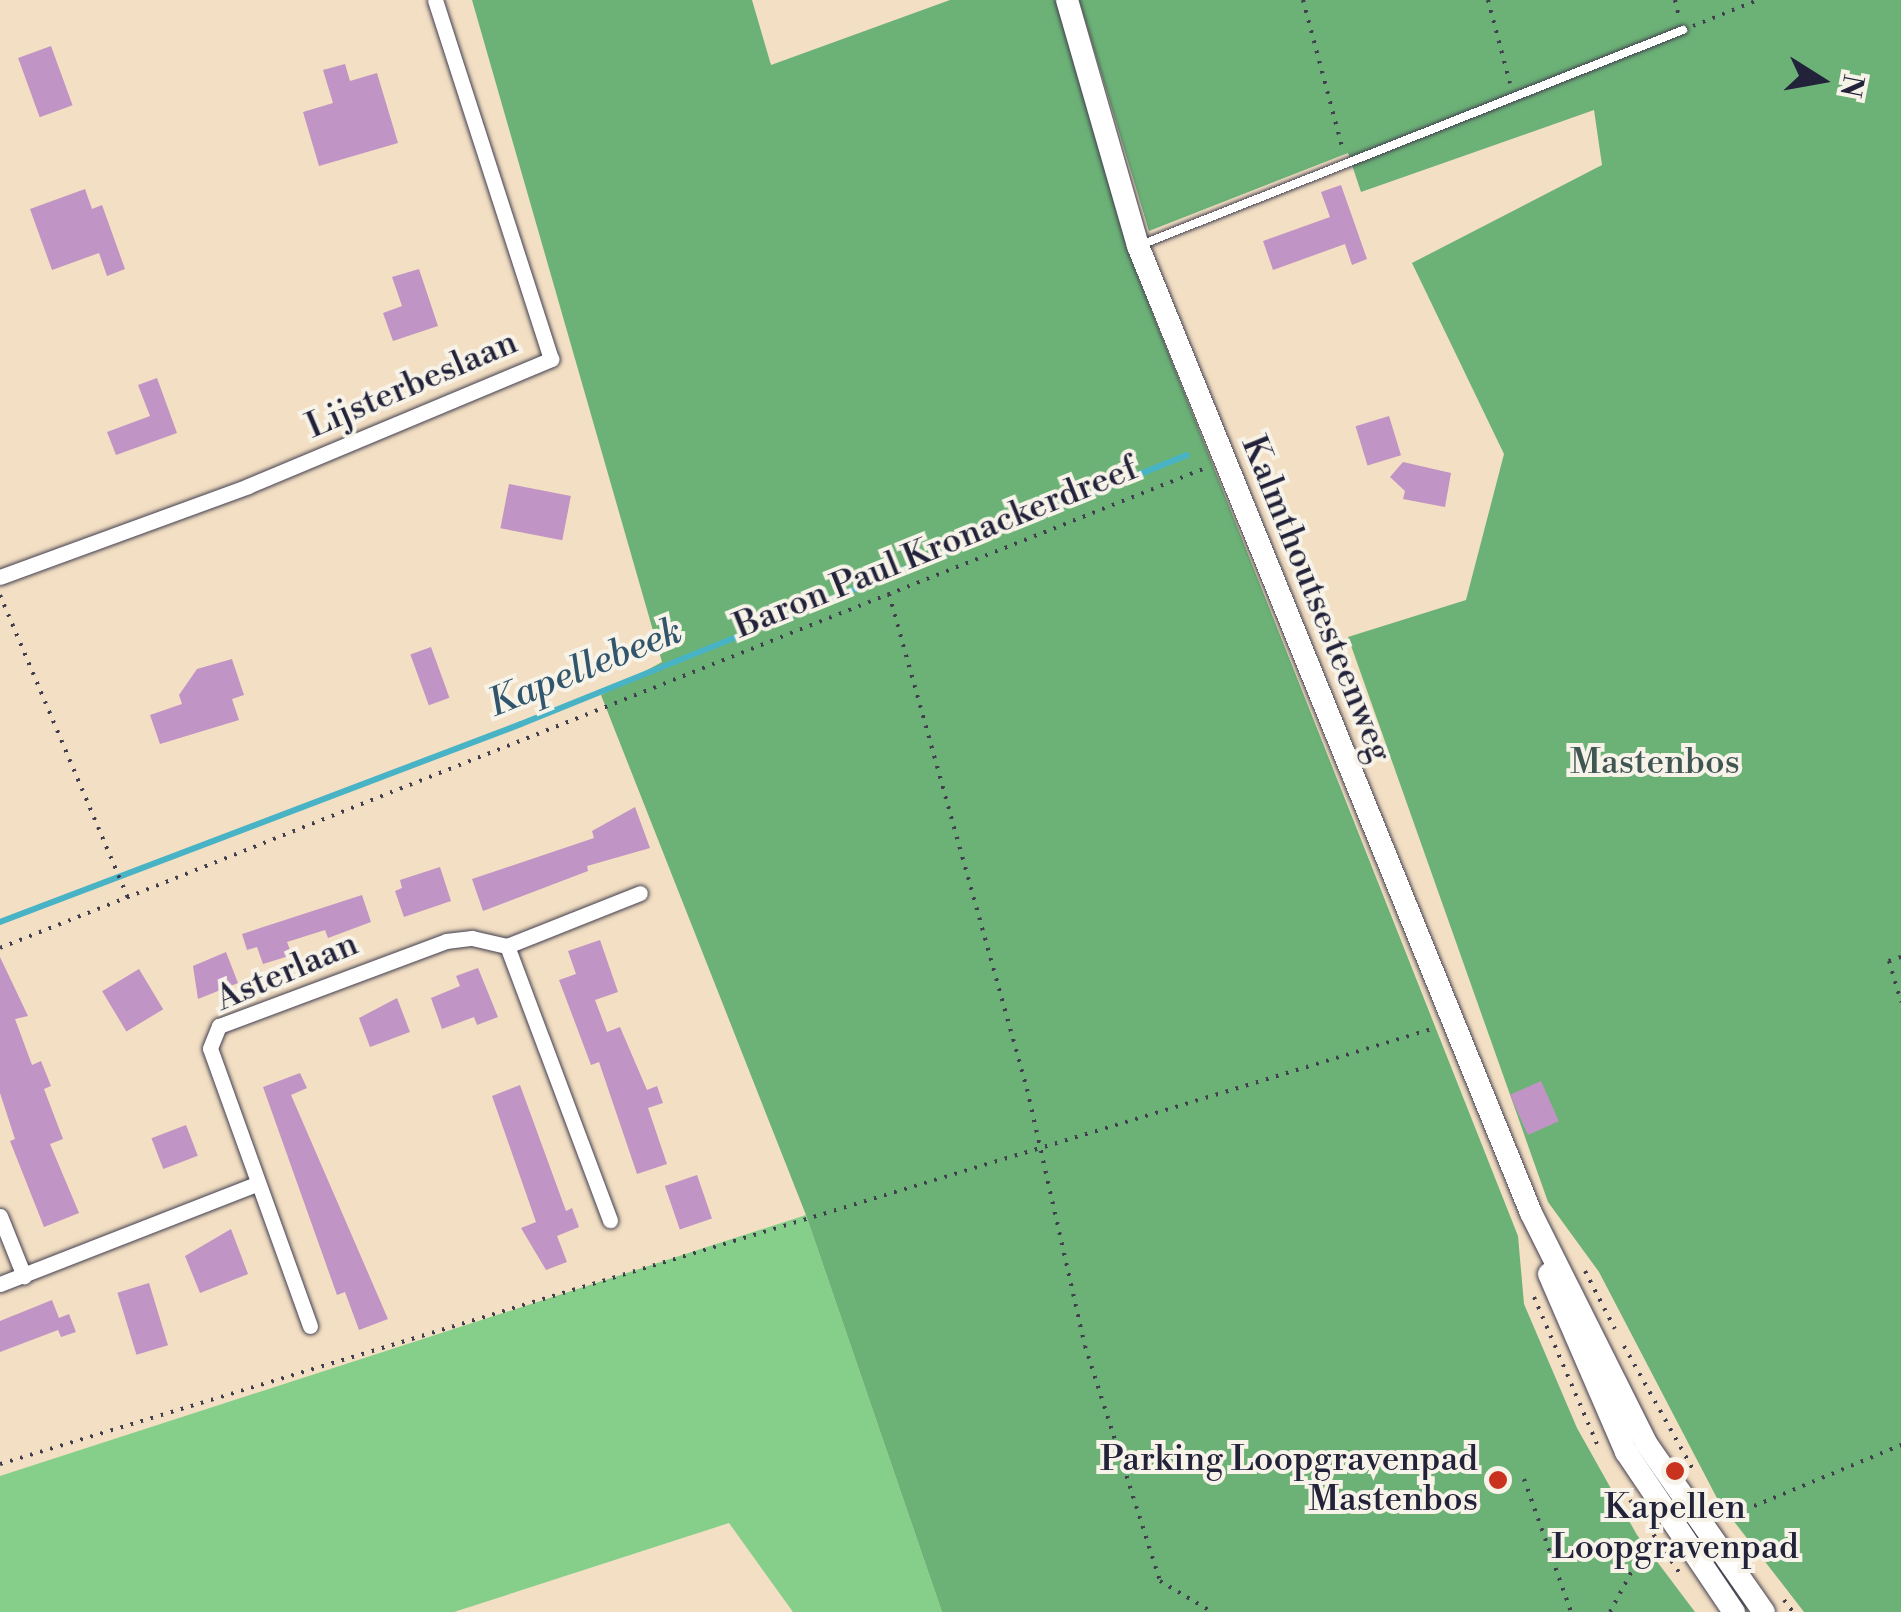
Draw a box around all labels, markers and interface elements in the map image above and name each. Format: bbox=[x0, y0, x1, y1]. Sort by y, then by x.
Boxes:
north arrow bbox=[1771, 30, 1871, 130]
text: N bbox=[1832, 72, 1870, 100]
street label: Lijsterbeslaan bbox=[300, 322, 524, 448]
street label: Kalmthoutsesteenweg bbox=[1231, 430, 1401, 768]
street label: Baron Paul Kronackerdreef bbox=[728, 448, 1144, 648]
water label: Kapellebeek bbox=[481, 608, 689, 728]
park label: Mastenbos bbox=[1570, 742, 1740, 784]
street label: Asterlaan bbox=[209, 923, 365, 1021]
place label: Parking Loopgravenpad Mastenbos bbox=[1100, 1439, 1478, 1521]
marker: Kapellen Loopgravenpad bbox=[1664, 1460, 1686, 1482]
marker: Parking Loopgravenpad Mastenbos bbox=[1487, 1469, 1509, 1491]
place label: Kapellen Loopgravenpad bbox=[1551, 1487, 1799, 1569]

